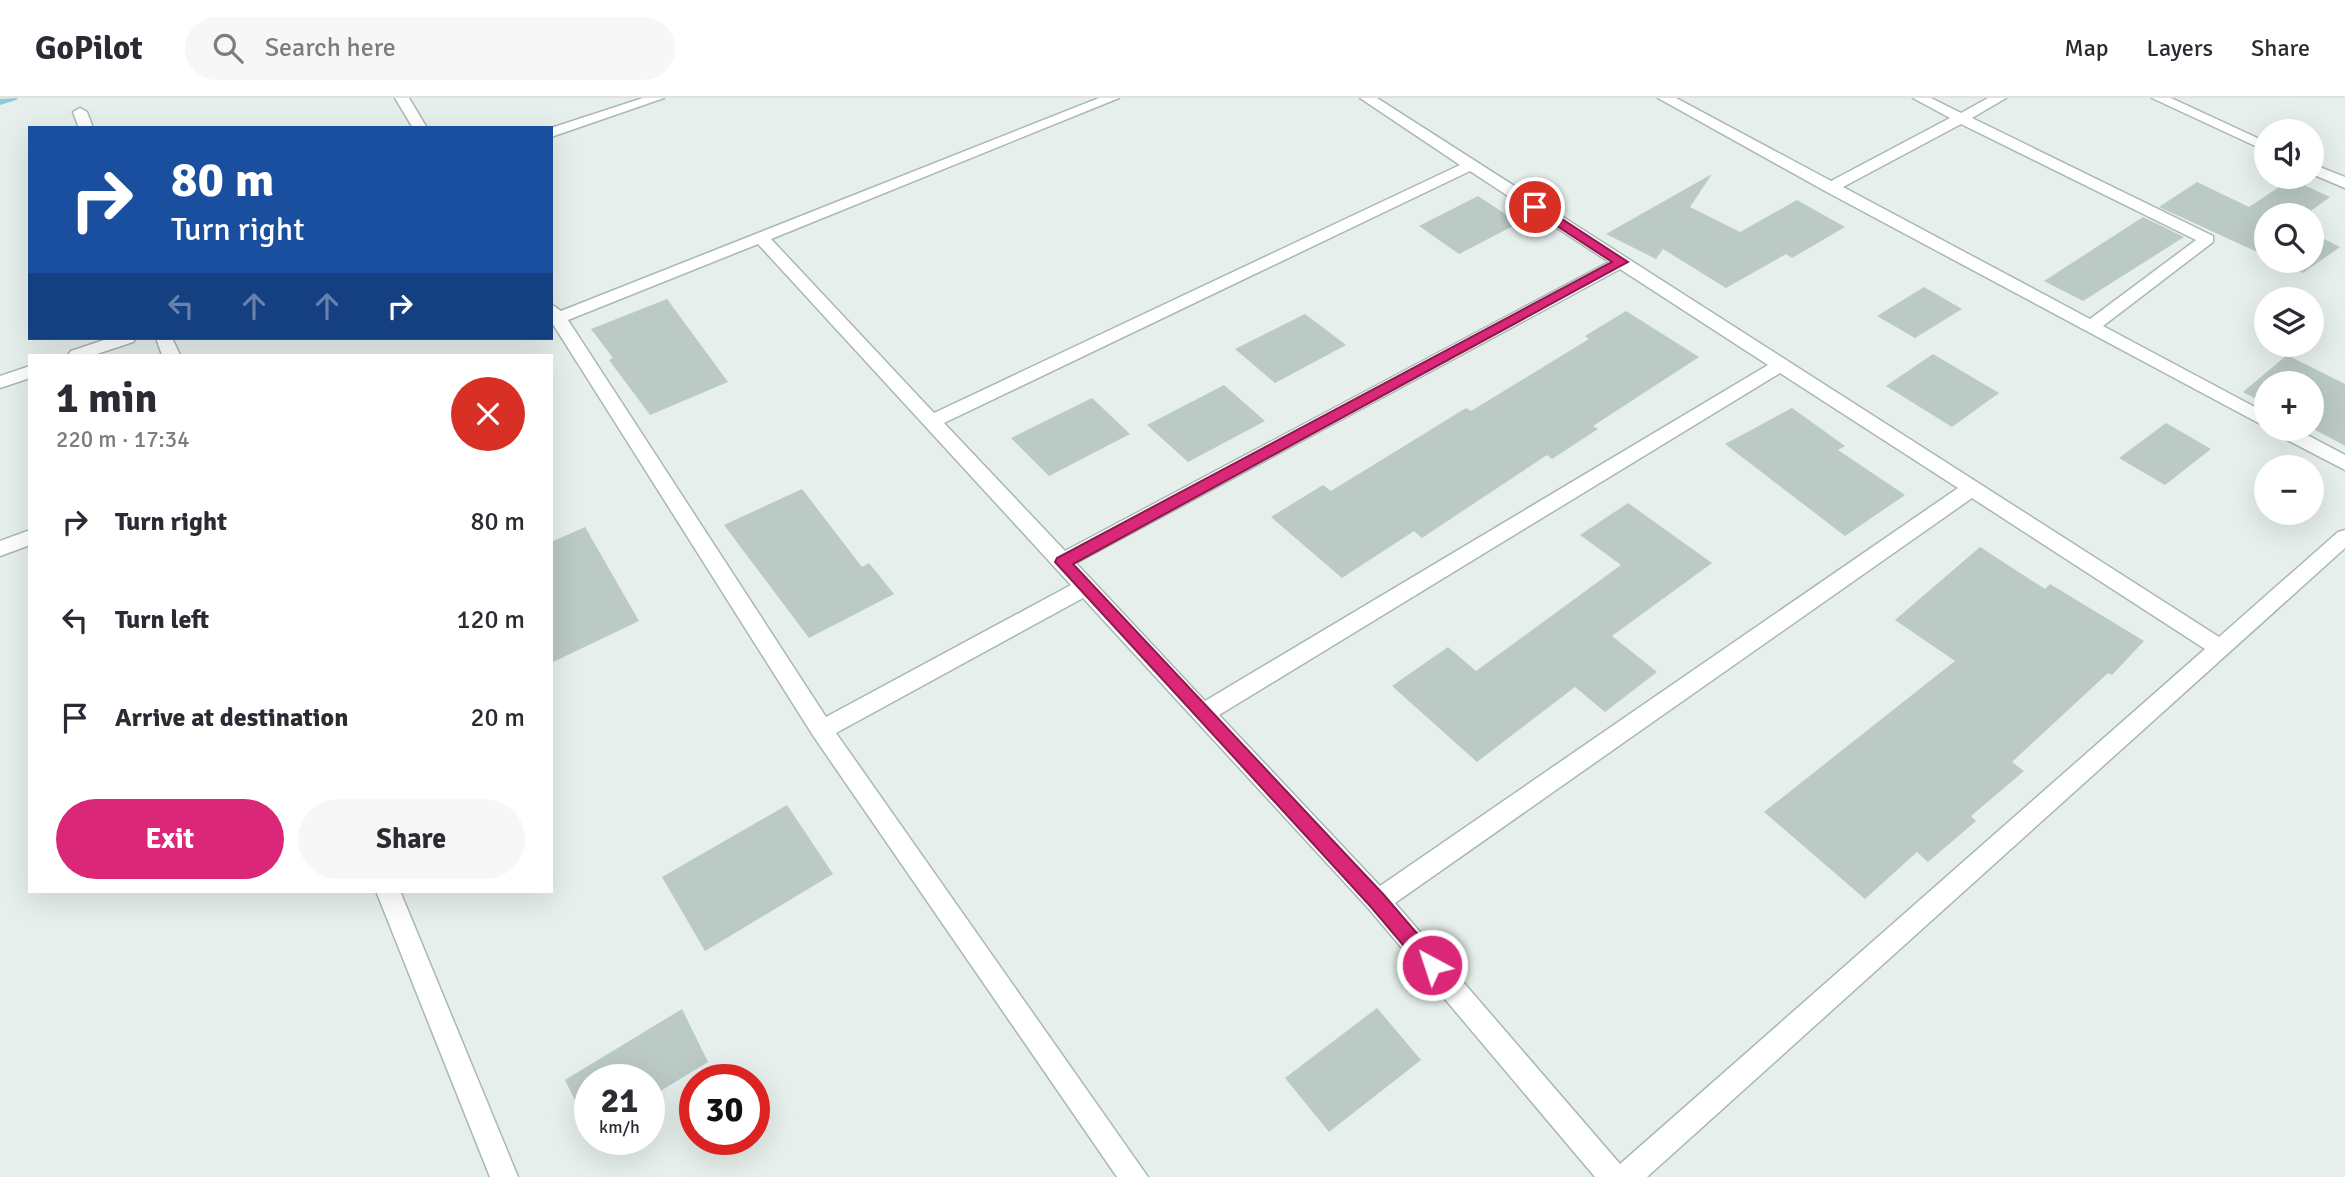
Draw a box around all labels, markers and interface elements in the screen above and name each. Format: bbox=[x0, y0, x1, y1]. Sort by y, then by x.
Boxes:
search box bbox=[185, 17, 675, 80]
text: GoPilot bbox=[35, 28, 143, 69]
icon: search bbox=[209, 29, 247, 67]
text: Search here bbox=[265, 32, 396, 64]
text: Map bbox=[2064, 33, 2109, 63]
text: Layers bbox=[2147, 33, 2213, 63]
text: Share bbox=[2251, 33, 2310, 63]
map controls bbox=[2254, 119, 2324, 525]
button: sound bbox=[2254, 119, 2324, 189]
text: 80 m bbox=[171, 150, 274, 210]
icon: right bbox=[56, 154, 147, 245]
pin bbox=[1505, 177, 1565, 237]
icon: arrive bbox=[1516, 188, 1554, 226]
button: search bbox=[2254, 203, 2324, 273]
text: Turn right bbox=[171, 210, 304, 249]
icon: left bbox=[162, 287, 200, 325]
icon: ahead bbox=[235, 287, 273, 325]
icon: ahead bbox=[308, 287, 346, 325]
icon: right bbox=[381, 287, 419, 325]
button: layers bbox=[2254, 287, 2324, 357]
button: + bbox=[2254, 371, 2324, 441]
text: 1 min bbox=[56, 373, 157, 424]
button: close bbox=[451, 377, 525, 451]
text: 220 m · 17:34 bbox=[56, 425, 190, 454]
button: − bbox=[2254, 455, 2324, 525]
icon: right bbox=[56, 503, 94, 541]
text: Turn right bbox=[115, 506, 227, 538]
text: 80 m bbox=[470, 506, 525, 538]
icon: left bbox=[56, 601, 94, 639]
text: Turn left bbox=[115, 604, 209, 636]
text: 120 m bbox=[456, 604, 525, 636]
icon: arrive bbox=[56, 699, 94, 737]
text: Arrive at destination bbox=[115, 702, 348, 734]
text: 20 m bbox=[470, 702, 525, 734]
button: Exit bbox=[56, 799, 284, 879]
button: Share bbox=[298, 799, 525, 879]
position arrow bbox=[1395, 928, 1469, 1002]
speed limit sign: 30 bbox=[679, 1064, 770, 1155]
text: 21 bbox=[601, 1079, 638, 1122]
text: km/h bbox=[599, 1116, 640, 1138]

